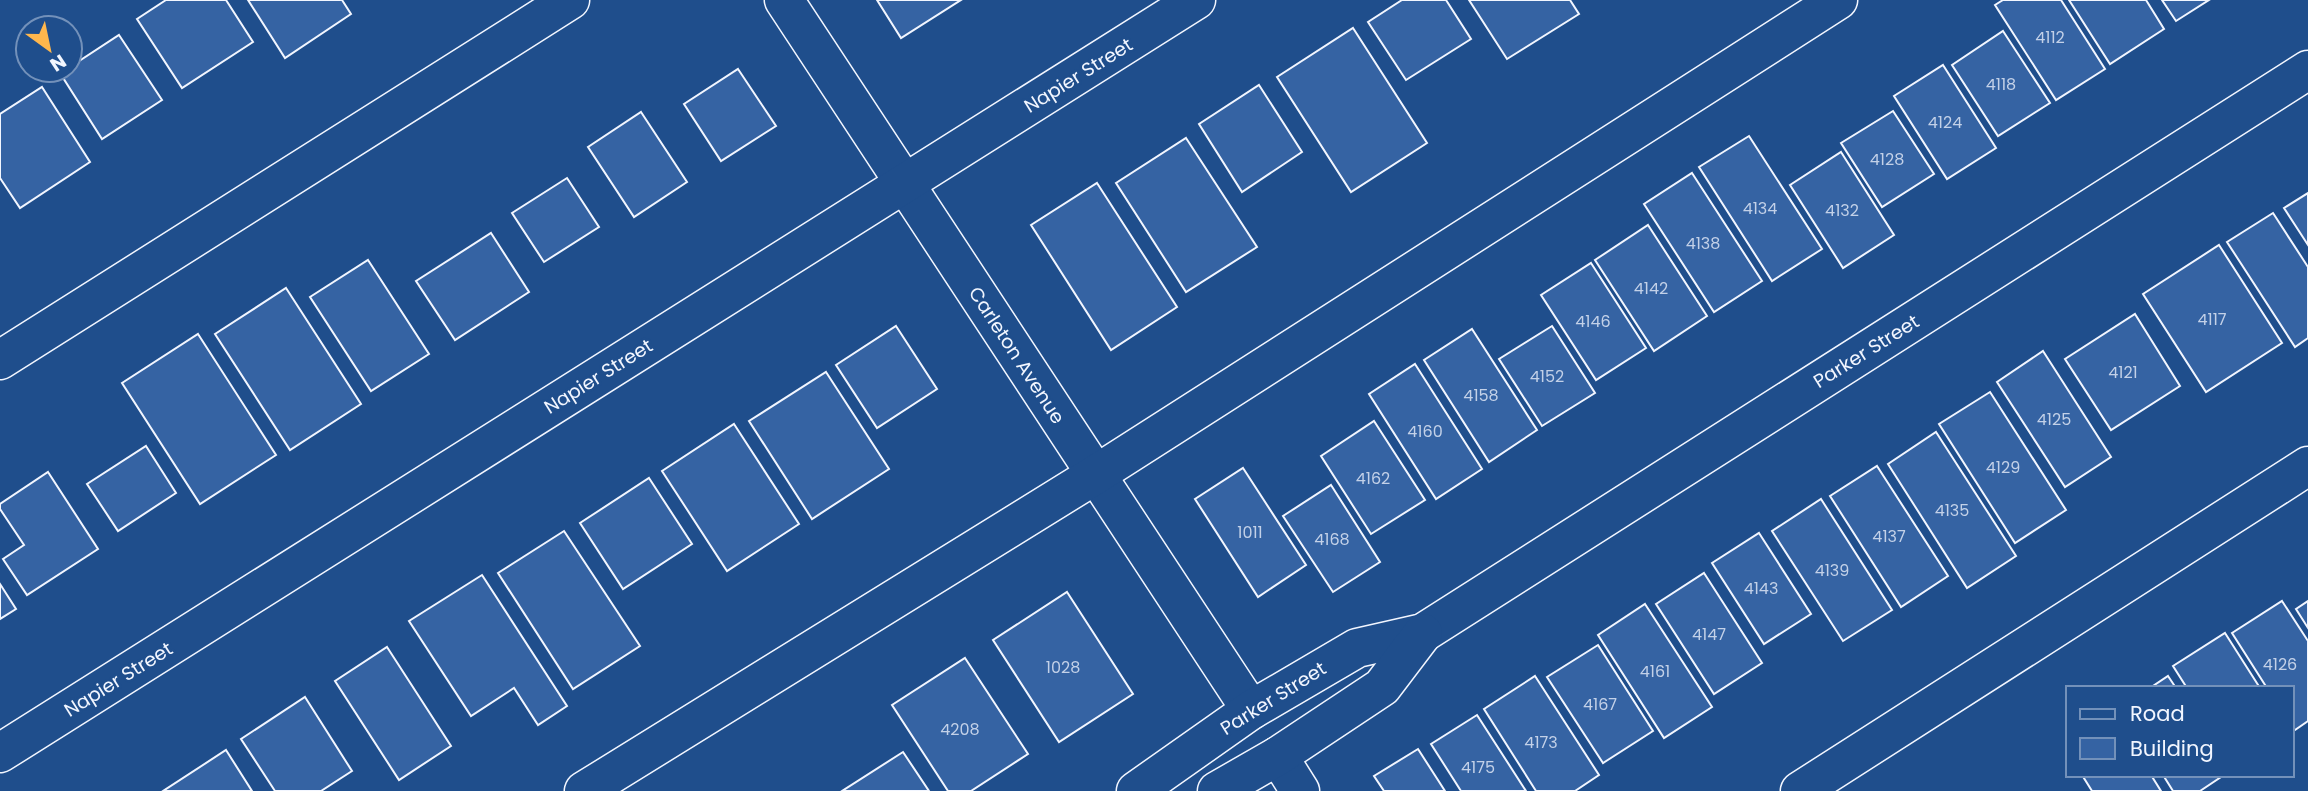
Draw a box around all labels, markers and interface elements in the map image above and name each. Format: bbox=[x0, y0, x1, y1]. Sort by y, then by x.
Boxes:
north arrow bbox=[14, 14, 84, 84]
house number: 4112 bbox=[2035, 26, 2065, 49]
street label: Napier Street bbox=[1019, 31, 1138, 120]
text: N bbox=[45, 48, 71, 78]
house number: 4118 bbox=[1986, 73, 2016, 96]
house number: 4124 bbox=[1928, 111, 1962, 134]
house number: 4128 bbox=[1870, 148, 1904, 171]
house number: 4134 bbox=[1743, 197, 1777, 220]
house number: 4132 bbox=[1825, 199, 1859, 222]
house number: 4138 bbox=[1686, 232, 1720, 255]
house number: 4142 bbox=[1634, 277, 1668, 300]
street label: Carleton Avenue bbox=[962, 281, 1071, 429]
street label: Parker Street bbox=[1808, 308, 1924, 395]
house number: 4117 bbox=[2197, 308, 2227, 331]
house number: 4146 bbox=[1575, 310, 1611, 333]
street label: Napier Street bbox=[539, 332, 658, 421]
house number: 4121 bbox=[2108, 361, 2138, 384]
house number: 4152 bbox=[1530, 365, 1564, 388]
house number: 4158 bbox=[1463, 384, 1499, 407]
house number: 4125 bbox=[2037, 408, 2071, 431]
house number: 4160 bbox=[1407, 420, 1443, 443]
house number: 4129 bbox=[1986, 456, 2020, 479]
house number: 4162 bbox=[1356, 467, 1390, 490]
house number: 4135 bbox=[1935, 499, 1969, 522]
house number: 1011 bbox=[1237, 521, 1263, 544]
house number: 4137 bbox=[1872, 525, 1906, 548]
house number: 4168 bbox=[1314, 528, 1350, 551]
house number: 4139 bbox=[1815, 559, 1849, 582]
house number: 4143 bbox=[1744, 577, 1778, 600]
house number: 4147 bbox=[1692, 623, 1726, 646]
street label: Napier Street bbox=[59, 635, 178, 724]
house number: 4126 bbox=[2263, 653, 2297, 676]
street label: Parker Street bbox=[1215, 655, 1331, 742]
house number: 1028 bbox=[1046, 656, 1080, 679]
house number: 4161 bbox=[1640, 660, 1670, 683]
legend bbox=[2066, 686, 2294, 777]
house number: 4167 bbox=[1583, 693, 1617, 716]
text: Road bbox=[2130, 699, 2185, 728]
house number: 4208 bbox=[940, 718, 980, 741]
house number: 4173 bbox=[1524, 731, 1558, 754]
text: Building bbox=[2130, 734, 2214, 763]
house number: 4175 bbox=[1461, 756, 1495, 779]

